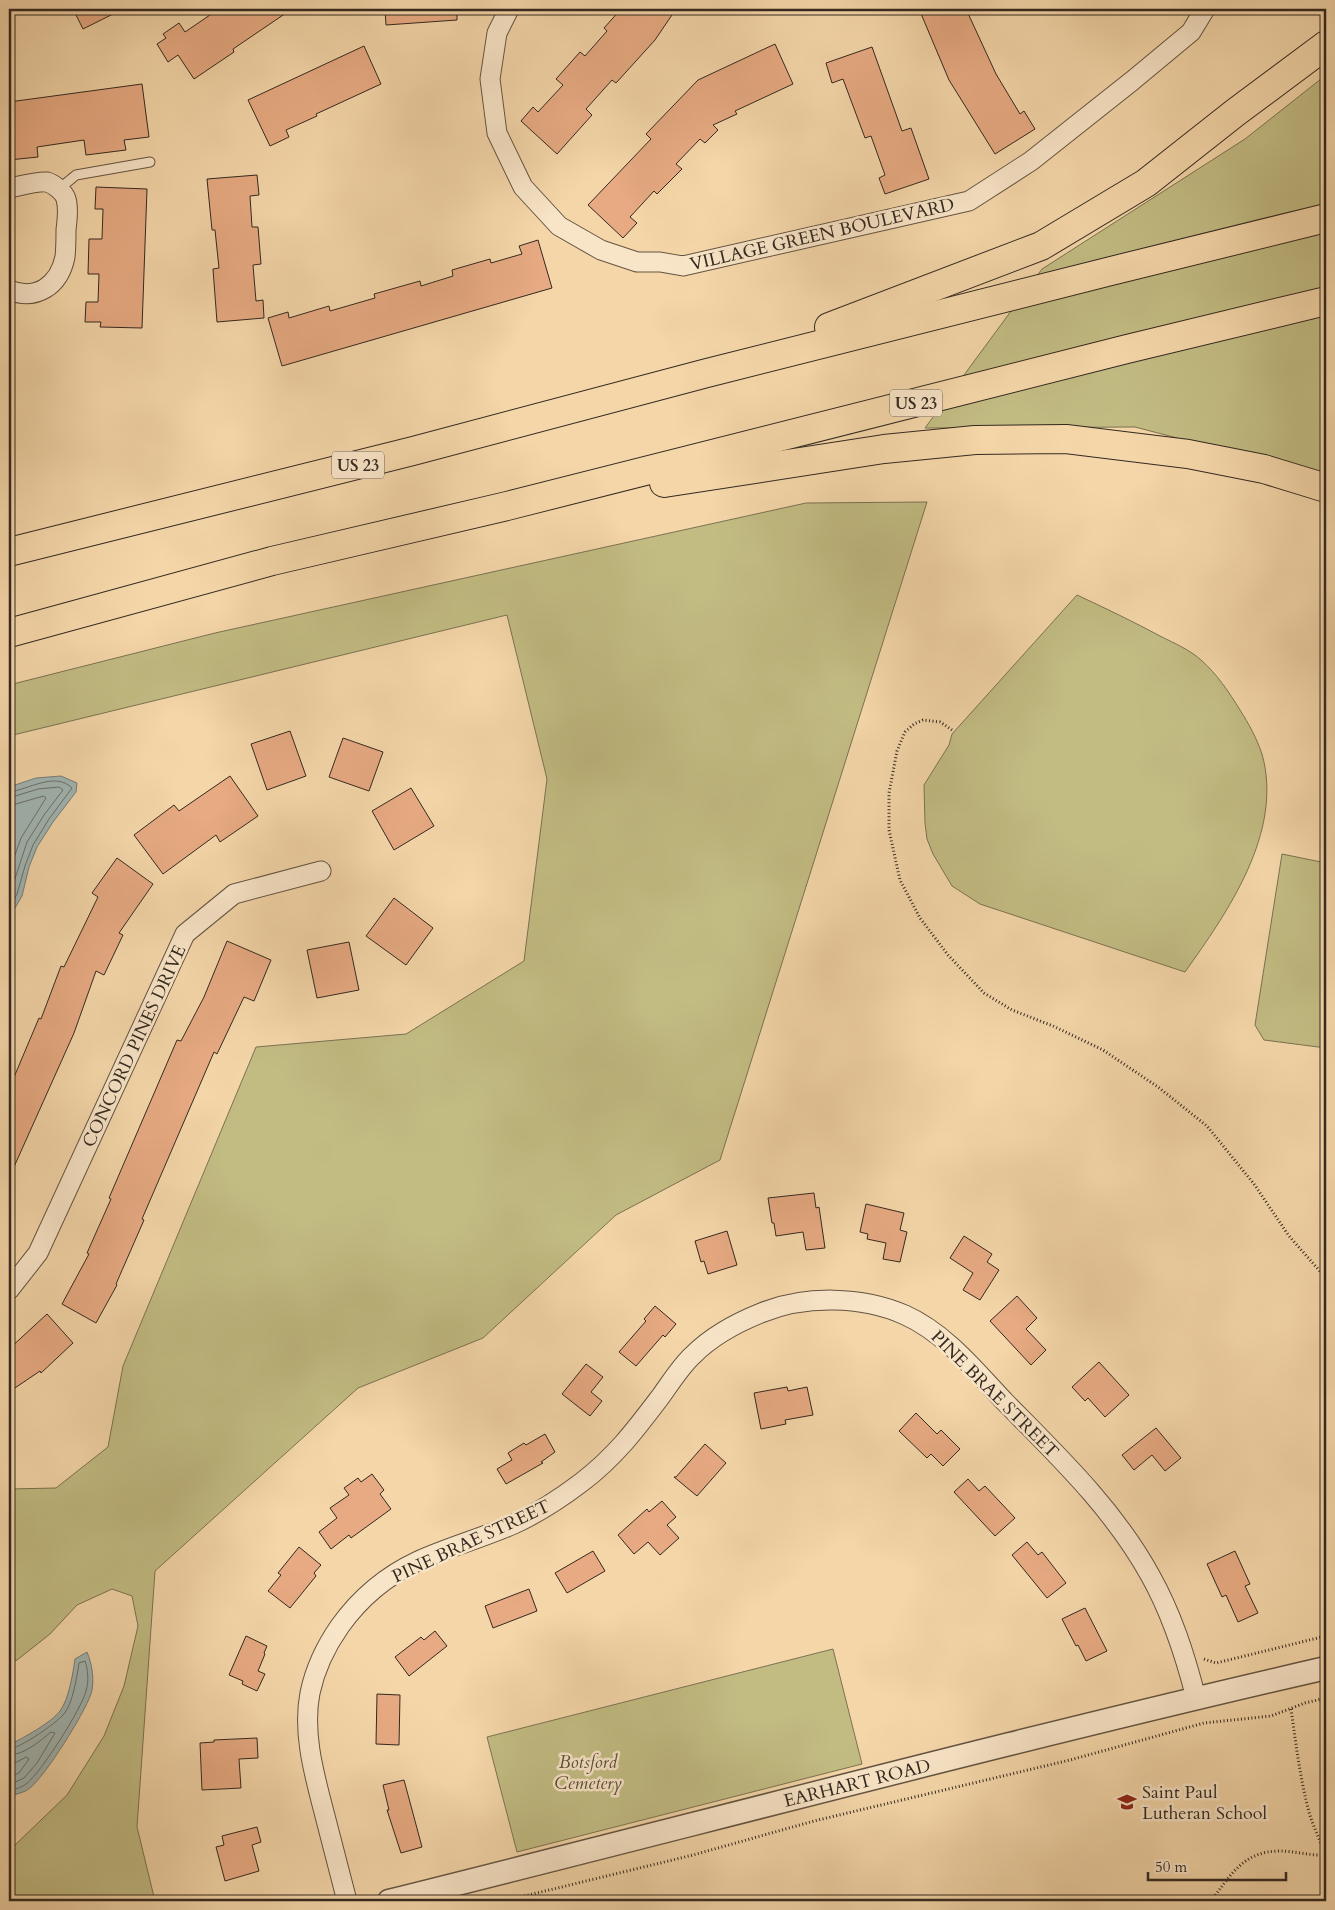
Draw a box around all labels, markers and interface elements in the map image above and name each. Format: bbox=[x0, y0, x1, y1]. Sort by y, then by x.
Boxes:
street label: VILLAGE GREEN BOULEVARD bbox=[687, 192, 957, 277]
road number: US 23 bbox=[890, 389, 942, 416]
road number: US 23 bbox=[332, 452, 384, 478]
street label: CONCORD PINES DRIVE bbox=[77, 941, 192, 1151]
street label: PINE BRAE STREET bbox=[925, 1325, 1064, 1464]
street label: PINE BRAE STREET bbox=[388, 1494, 554, 1589]
park label: Botsford Cemetery bbox=[554, 1750, 622, 1796]
street label: EARHART ROAD bbox=[781, 1753, 933, 1814]
place label: Saint Paul Lutheran School bbox=[1142, 1780, 1267, 1826]
school or university icon: Saint Paul Lutheran School bbox=[1116, 1791, 1138, 1813]
scale bar bbox=[1148, 1850, 1285, 1882]
text: 50 m bbox=[1155, 1857, 1187, 1877]

